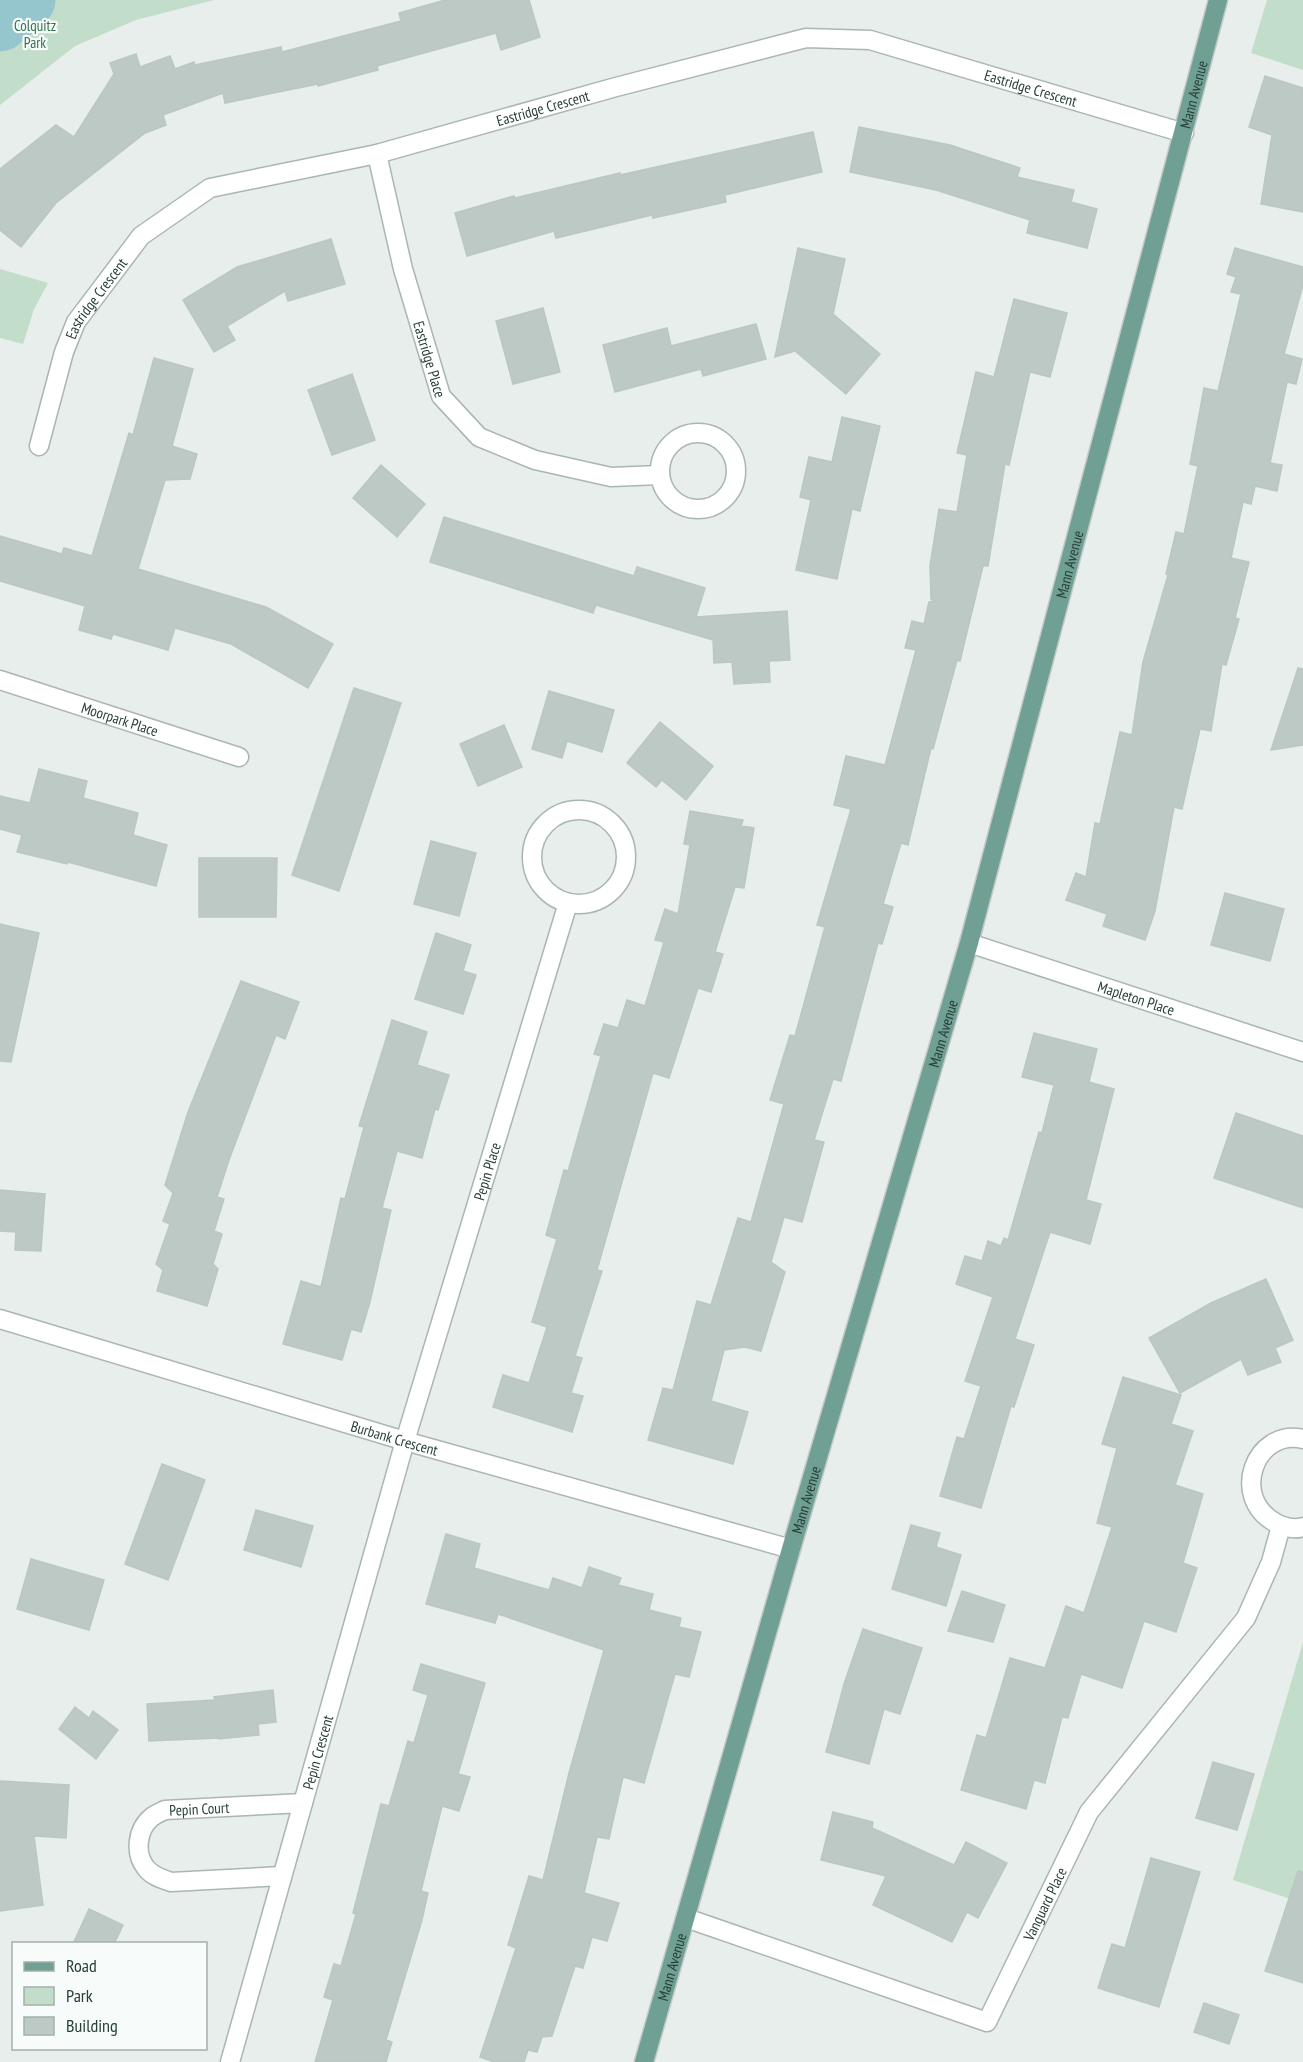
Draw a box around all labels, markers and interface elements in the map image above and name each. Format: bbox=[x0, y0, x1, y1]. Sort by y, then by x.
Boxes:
park label: Colquitz Park bbox=[14, 16, 56, 52]
street label: Mann Avenue bbox=[1175, 58, 1211, 130]
street label: Eastridge Crescent bbox=[982, 65, 1079, 110]
street label: Eastridge Crescent bbox=[494, 85, 591, 130]
street label: Eastridge Crescent bbox=[61, 254, 131, 342]
street label: Eastridge Place bbox=[410, 319, 450, 400]
street label: Mann Avenue bbox=[1051, 528, 1087, 600]
street label: Moorpark Place bbox=[79, 697, 161, 740]
street label: Mapleton Place bbox=[1095, 976, 1177, 1019]
street label: Mann Avenue bbox=[924, 997, 961, 1069]
street label: Pepin Place bbox=[469, 1140, 504, 1203]
street label: Burbank Crescent bbox=[349, 1416, 440, 1459]
street label: Mann Avenue bbox=[787, 1464, 824, 1536]
street label: Pepin Crescent bbox=[298, 1713, 337, 1791]
street label: Pepin Court bbox=[169, 1797, 230, 1819]
street label: Vanguard Place bbox=[1018, 1864, 1070, 1944]
street label: Mann Avenue bbox=[653, 1931, 690, 2003]
legend bbox=[12, 1942, 207, 2050]
text: Road bbox=[66, 1954, 97, 1977]
text: Park bbox=[66, 1984, 93, 2007]
text: Building bbox=[66, 2014, 118, 2037]

